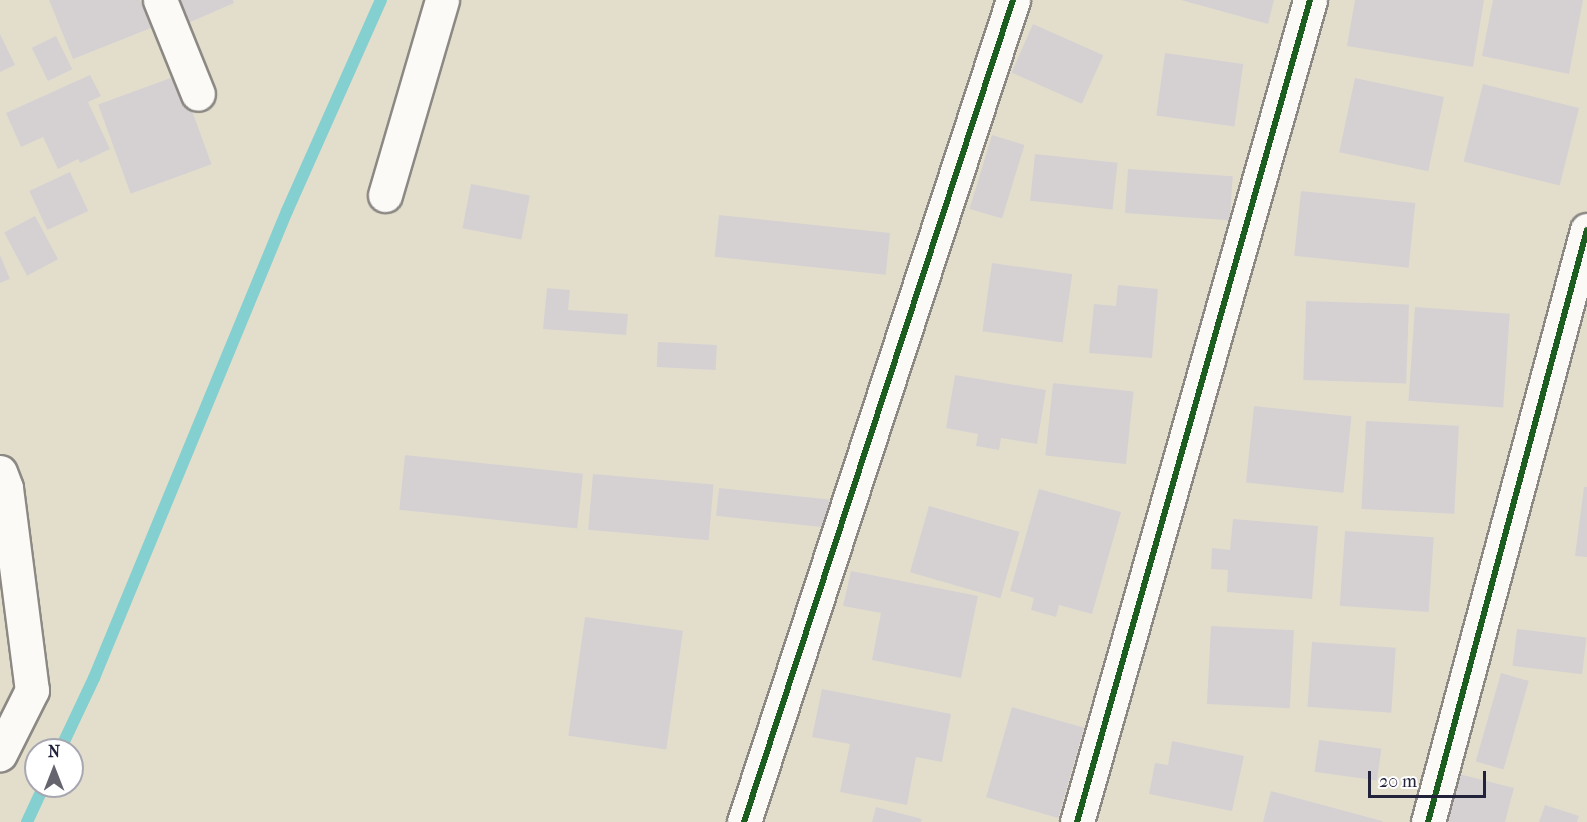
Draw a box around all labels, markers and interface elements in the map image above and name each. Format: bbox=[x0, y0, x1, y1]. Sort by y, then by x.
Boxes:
north arrow bbox=[24, 738, 84, 798]
text: N bbox=[48, 742, 60, 761]
scale bar bbox=[1371, 759, 1490, 797]
text: 20 m bbox=[1379, 771, 1417, 792]

